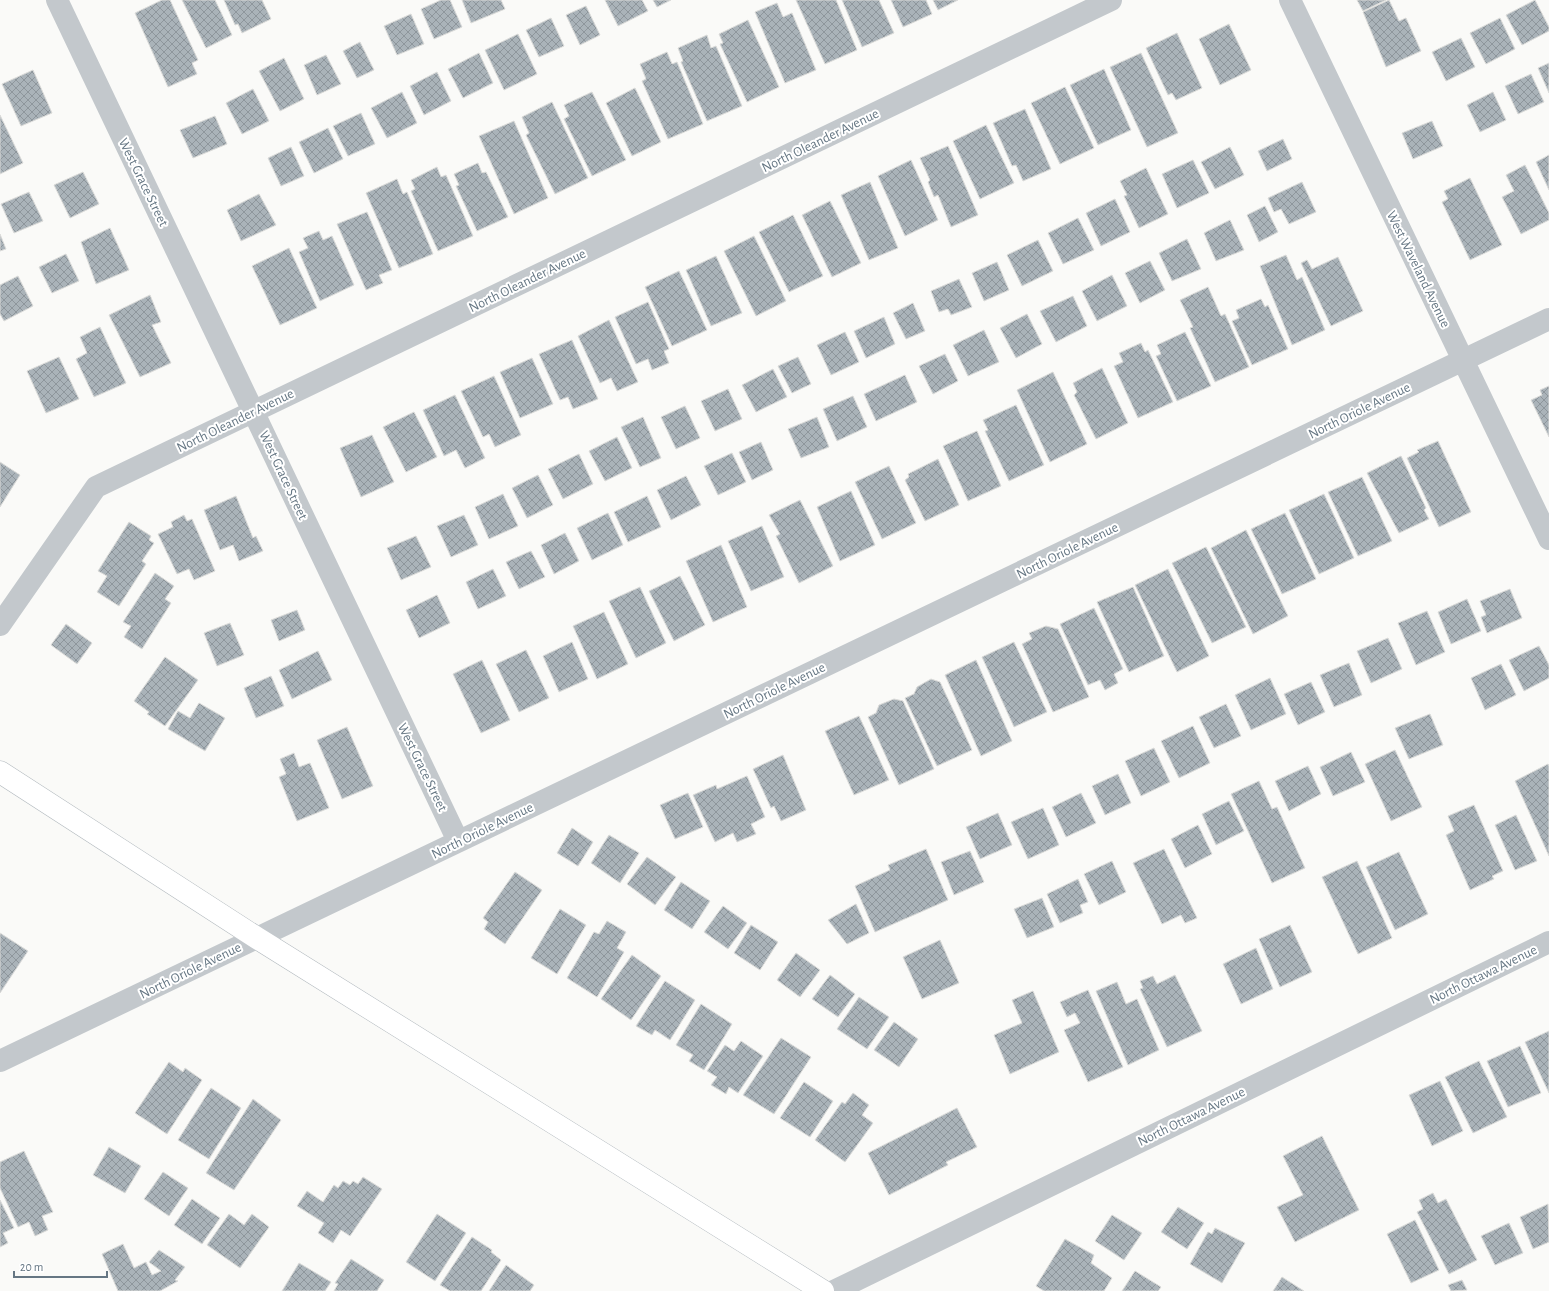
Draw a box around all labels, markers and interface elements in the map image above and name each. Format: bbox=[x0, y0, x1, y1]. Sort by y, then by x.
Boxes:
street label: North Oleander Avenue bbox=[760, 106, 881, 175]
street label: West Grace Street bbox=[116, 136, 171, 229]
street label: West Waveland Avenue bbox=[1384, 209, 1452, 330]
street label: North Oleander Avenue bbox=[467, 246, 588, 315]
street label: North Oriole Avenue bbox=[1306, 380, 1413, 442]
street label: North Oleander Avenue bbox=[175, 386, 296, 455]
street label: West Grace Street bbox=[256, 429, 310, 523]
street label: North Oriole Avenue bbox=[1014, 520, 1121, 582]
street label: North Oriole Avenue bbox=[721, 660, 828, 722]
street label: West Grace Street bbox=[395, 721, 450, 814]
street label: North Oriole Avenue bbox=[429, 800, 536, 862]
street label: North Oriole Avenue bbox=[137, 940, 244, 1002]
street label: North Ottawa Avenue bbox=[1428, 943, 1539, 1007]
street label: North Ottawa Avenue bbox=[1136, 1085, 1247, 1149]
scale bar bbox=[14, 1253, 107, 1279]
text: 20 m bbox=[20, 1261, 43, 1273]

